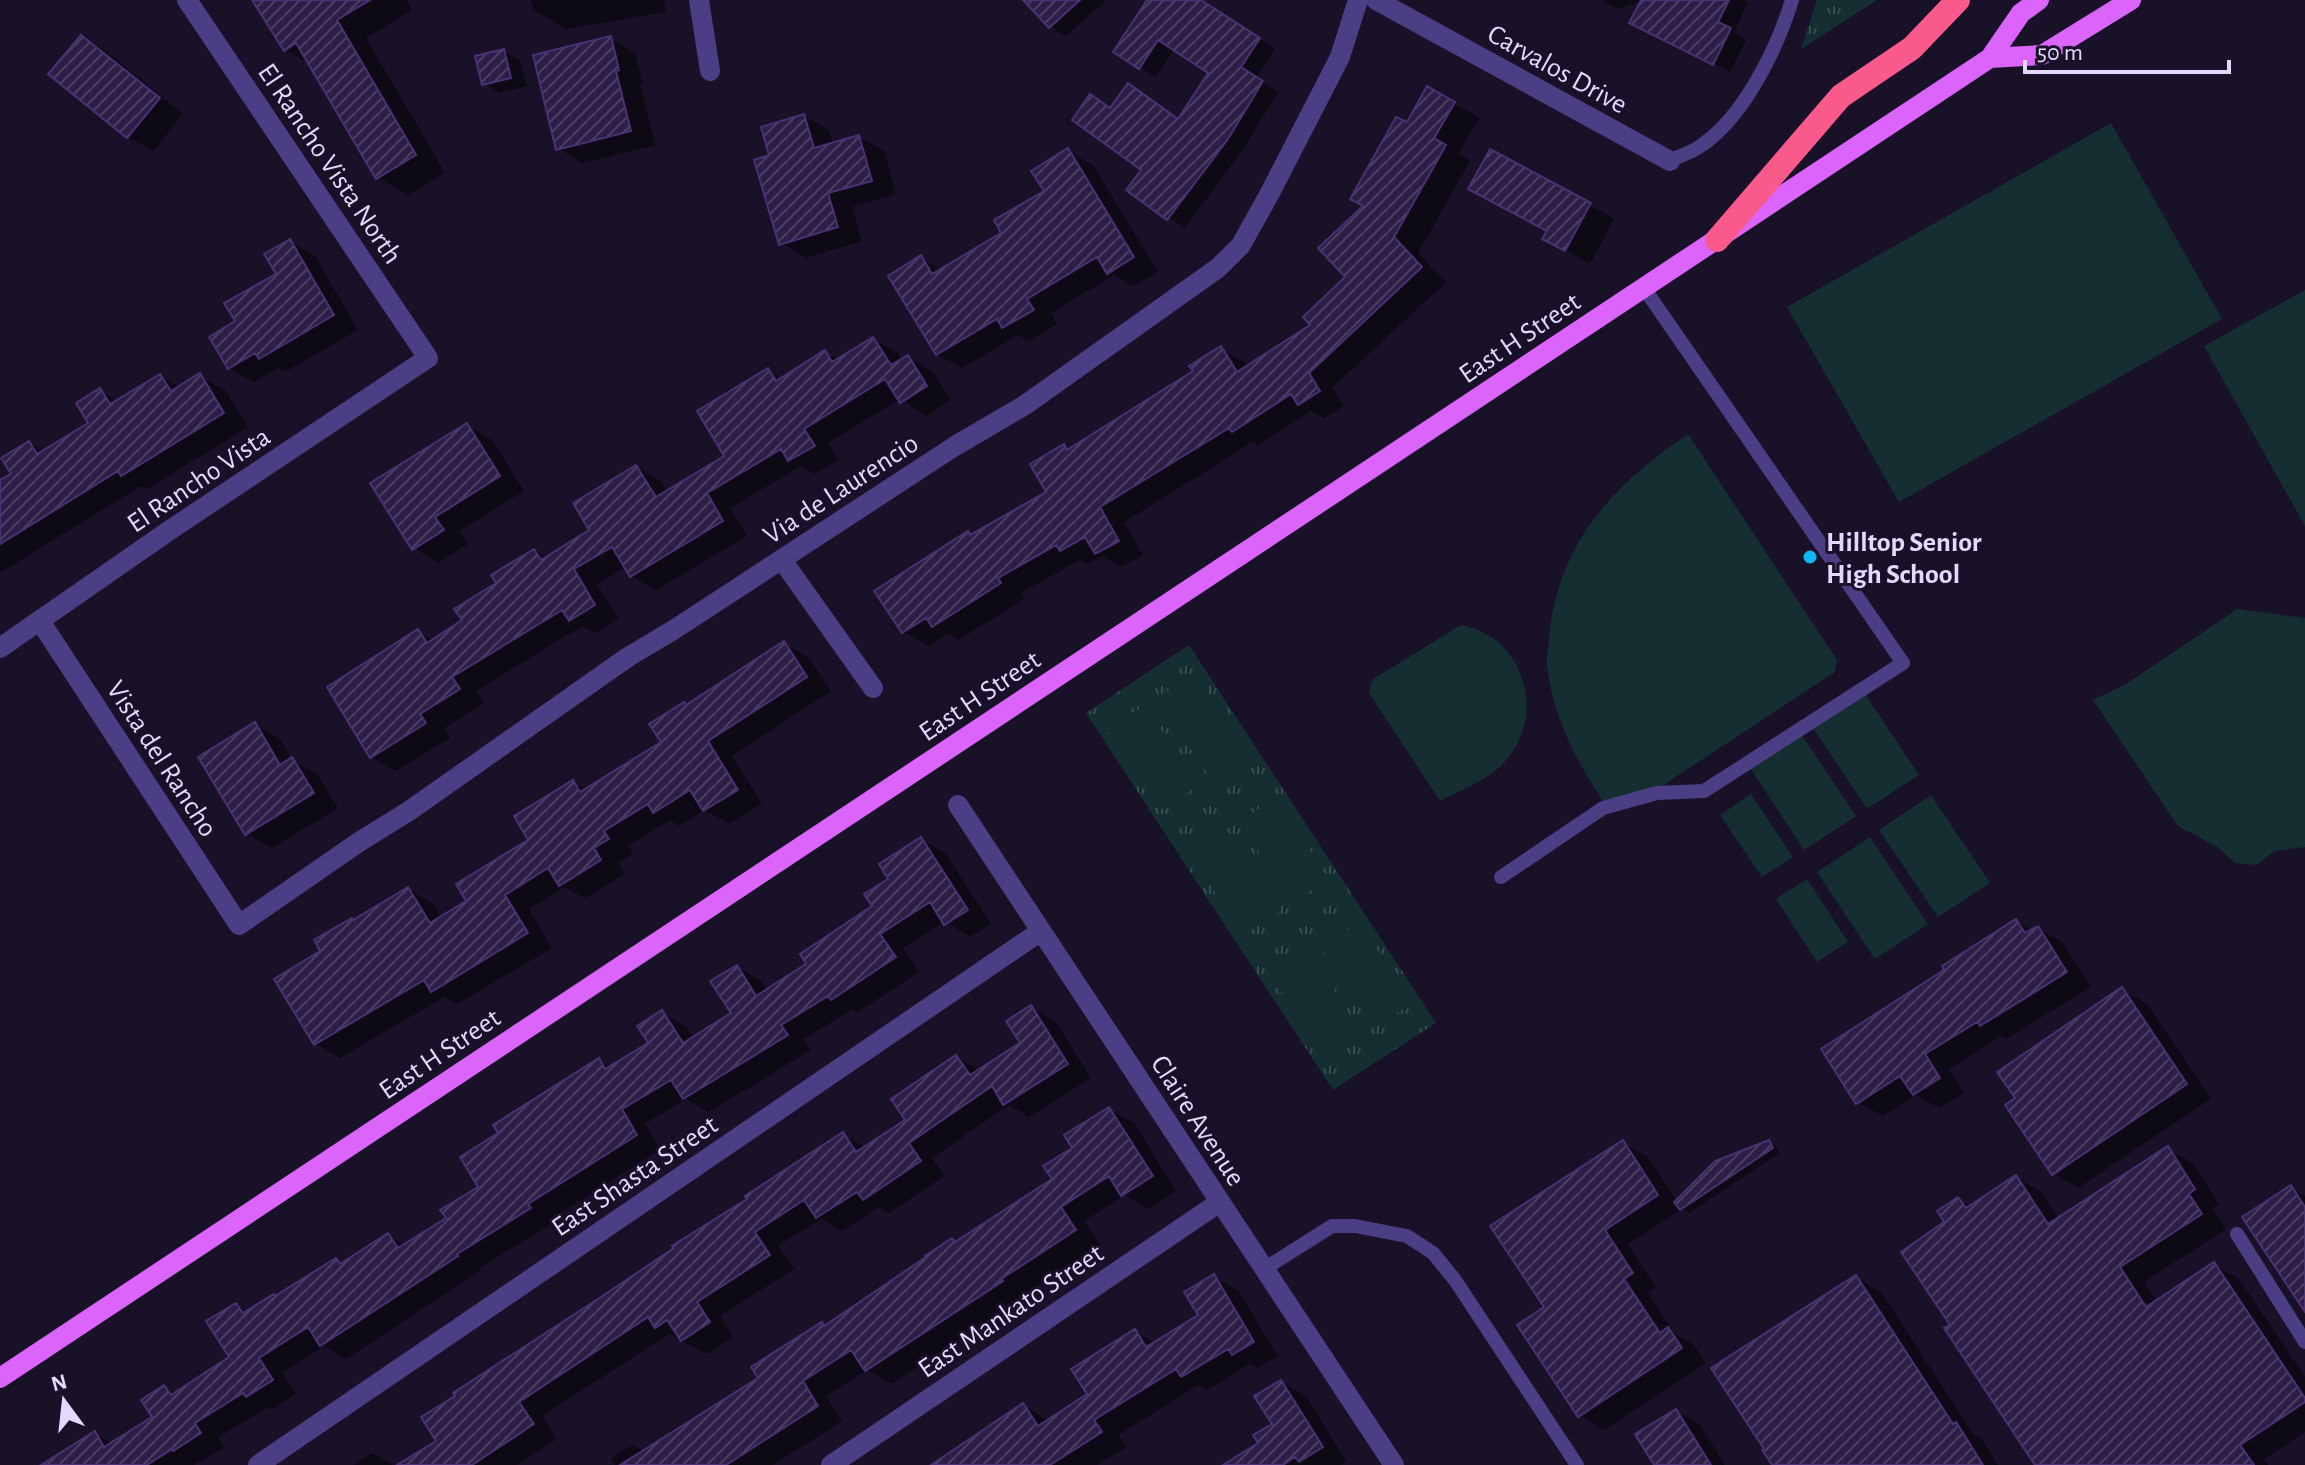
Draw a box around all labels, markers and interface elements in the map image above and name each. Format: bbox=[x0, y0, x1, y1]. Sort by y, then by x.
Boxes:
street label: Carvalos Drive bbox=[1483, 20, 1632, 120]
scale bar bbox=[2025, 24, 2229, 74]
text: 50 m bbox=[2037, 41, 2083, 65]
street label: El Rancho Vista North bbox=[252, 59, 407, 269]
street label: East H Street bbox=[1454, 288, 1586, 389]
street label: El Rancho Vista bbox=[123, 423, 276, 539]
street label: Via de Laurencio bbox=[759, 429, 924, 550]
place label: Hilltop Senior High School bbox=[1826, 529, 1982, 589]
marker: Hilltop Senior High School bbox=[1801, 548, 1819, 566]
street label: East H Street bbox=[914, 646, 1046, 747]
street label: Vista del Rancho bbox=[101, 676, 222, 842]
street label: East H Street bbox=[374, 1004, 506, 1105]
street label: Claire Avenue bbox=[1145, 1051, 1250, 1191]
street label: East Shasta Street bbox=[547, 1111, 723, 1242]
street label: East Mankato Street bbox=[913, 1239, 1109, 1384]
north arrow bbox=[24, 1361, 104, 1441]
text: N bbox=[49, 1370, 69, 1395]

